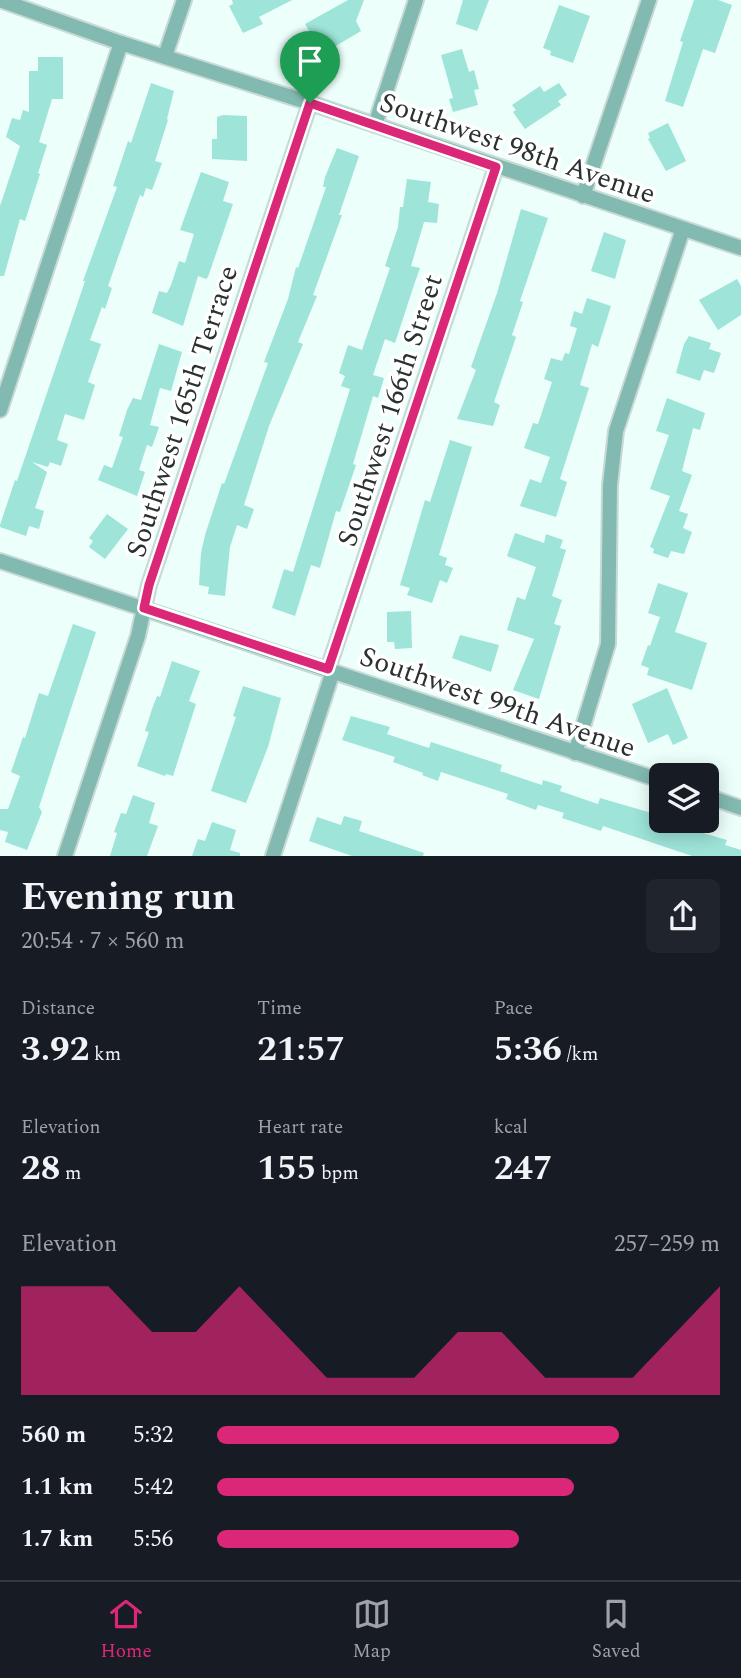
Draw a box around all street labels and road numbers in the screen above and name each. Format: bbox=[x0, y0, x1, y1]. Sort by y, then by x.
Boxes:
street label: Southwest 98th Avenue bbox=[374, 81, 661, 216]
street label: Southwest 165th Terrace bbox=[115, 260, 250, 563]
street label: Southwest 166th Street bbox=[326, 269, 455, 552]
street label: Southwest 99th Avenue bbox=[354, 635, 641, 770]

